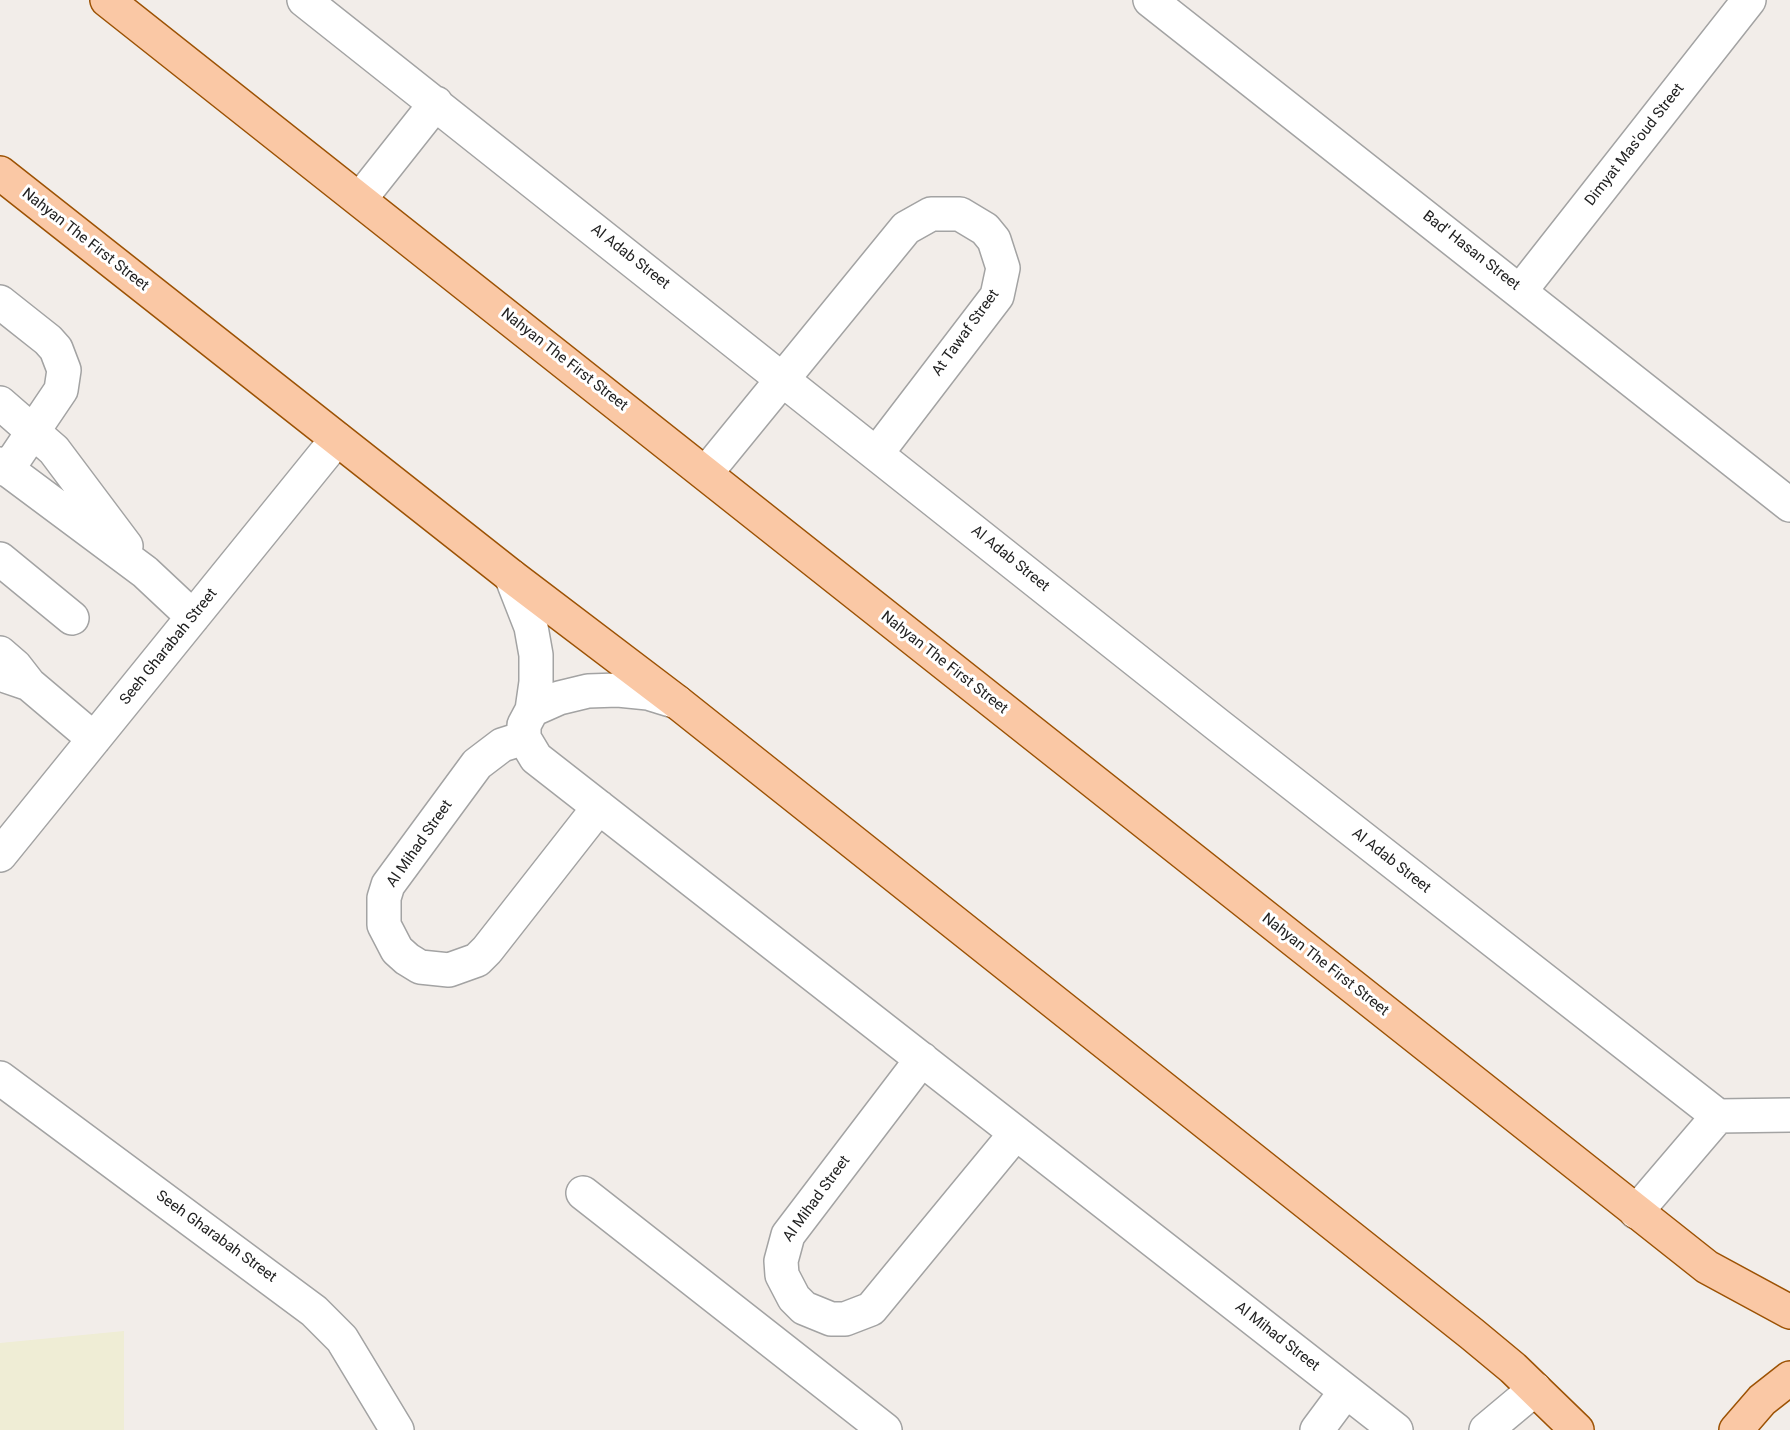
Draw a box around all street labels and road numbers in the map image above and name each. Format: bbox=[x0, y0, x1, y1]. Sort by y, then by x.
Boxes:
street label: Dimyat Mas'oud Street bbox=[1582, 80, 1688, 210]
street label: Nahyan The First Street bbox=[18, 185, 152, 295]
street label: Bad' Hasan Street bbox=[1419, 207, 1523, 295]
street label: Al Adab Street bbox=[587, 221, 673, 293]
street label: At Tawaf Street bbox=[929, 286, 1003, 380]
street label: Nahyan The First Street bbox=[497, 305, 631, 415]
street label: Al Adab Street bbox=[967, 522, 1053, 596]
street label: Seeh Gharabah Street bbox=[117, 585, 221, 709]
street label: Nahyan The First Street bbox=[877, 608, 1011, 718]
street label: Al Mihad Street bbox=[383, 797, 457, 891]
street label: Al Adab Street bbox=[1348, 825, 1434, 897]
street label: Nahyan The First Street bbox=[1258, 910, 1392, 1020]
street label: Al Mihad Street bbox=[780, 1152, 854, 1246]
street label: Seeh Gharabah Street bbox=[152, 1187, 280, 1287]
street label: Al Mihad Street bbox=[1231, 1298, 1323, 1376]

